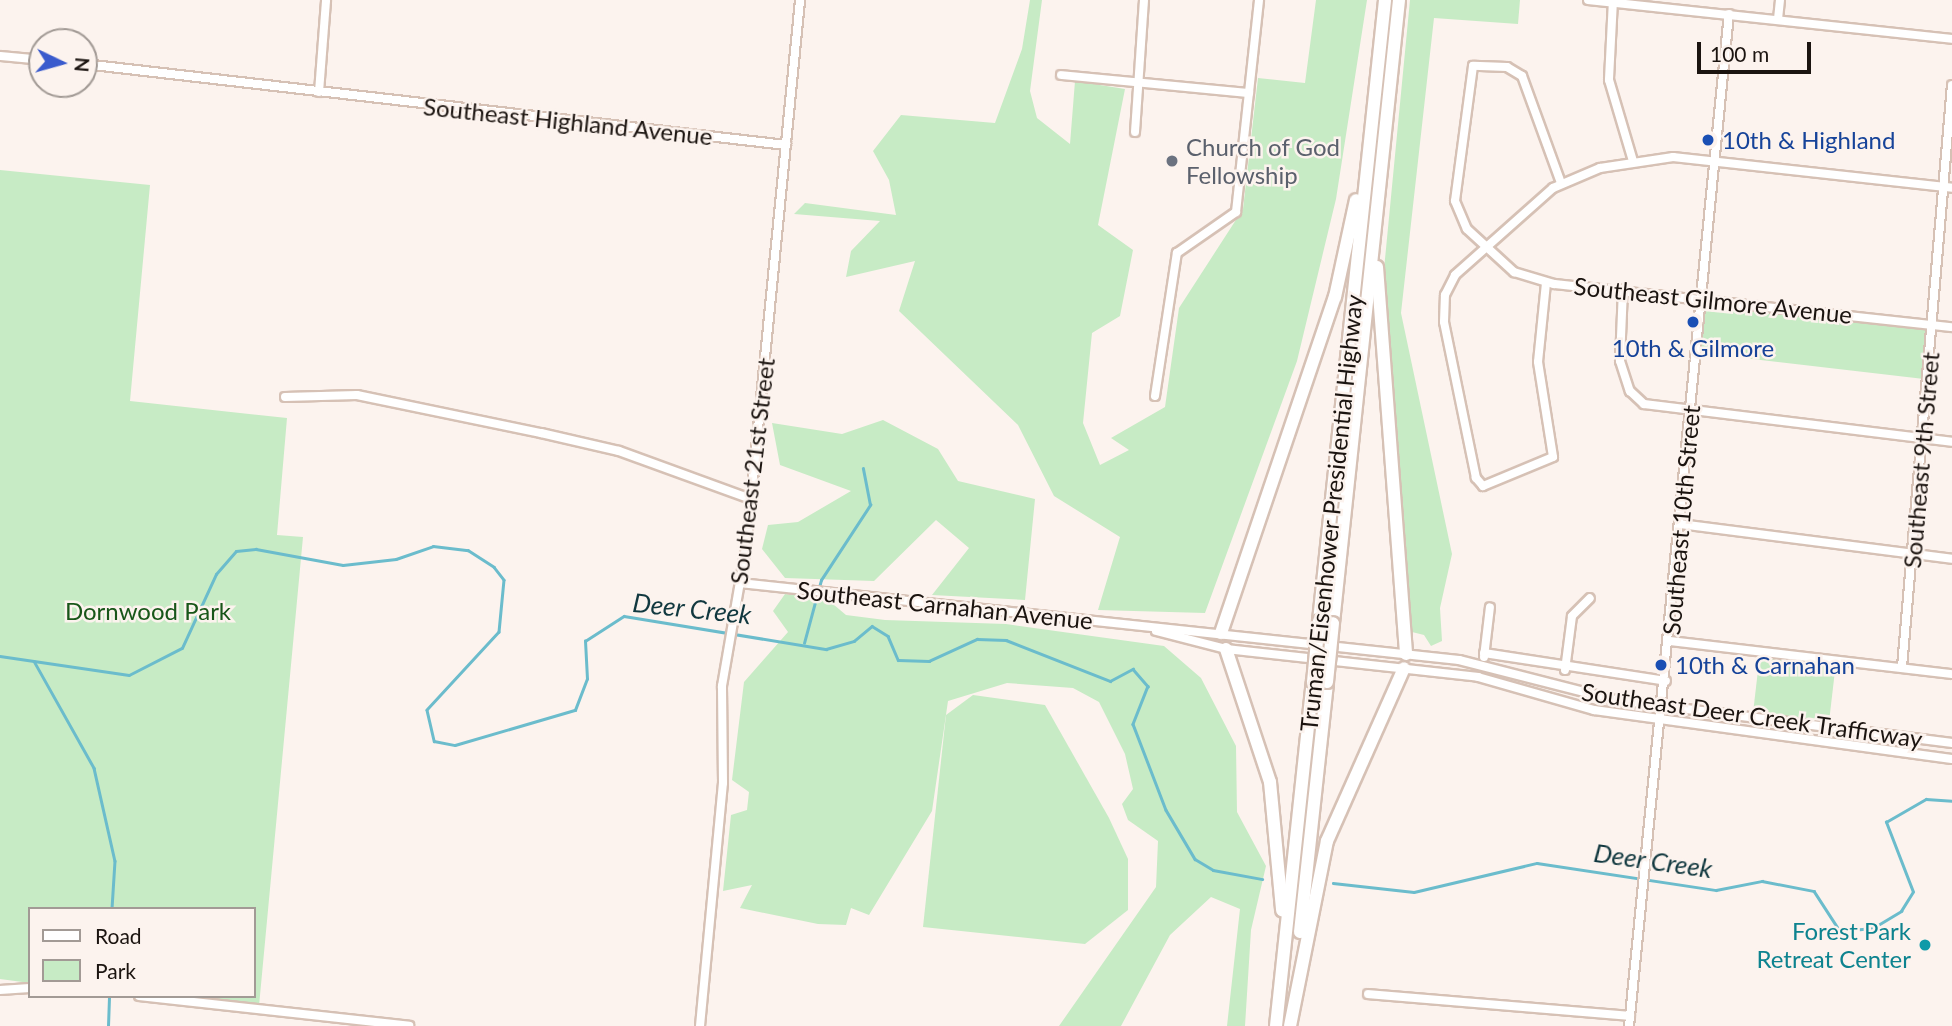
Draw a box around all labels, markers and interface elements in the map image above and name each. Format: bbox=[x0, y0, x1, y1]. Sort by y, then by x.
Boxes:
north arrow bbox=[28, 28, 98, 98]
scale bar bbox=[1700, 28, 1814, 72]
text: 100 m bbox=[1710, 41, 1769, 66]
text: N bbox=[70, 56, 95, 73]
street label: Southeast Highland Avenue bbox=[422, 91, 714, 151]
place label: 10th & Highland bbox=[1722, 126, 1895, 154]
marker: 10th & Highland bbox=[1700, 132, 1716, 148]
place label: Church of God Fellowship bbox=[1186, 133, 1340, 189]
marker: Church of God Fellowship bbox=[1164, 153, 1180, 169]
street label: Southeast Gilmore Avenue bbox=[1572, 271, 1854, 329]
street label: Truman/Eisenhower Presidential Highway bbox=[1294, 293, 1368, 733]
marker: 10th & Gilmore bbox=[1685, 314, 1701, 330]
place label: 10th & Gilmore bbox=[1612, 334, 1774, 362]
street label: Southeast 9th Street bbox=[1897, 351, 1945, 569]
street label: Southeast 21st Street bbox=[724, 356, 780, 586]
street label: Southeast 10th Street bbox=[1657, 404, 1705, 636]
street label: Southeast Carnahan Avenue bbox=[795, 575, 1095, 635]
water label: Deer Creek bbox=[631, 587, 753, 631]
park label: Dornwood Park bbox=[65, 597, 231, 625]
place label: 10th & Carnahan bbox=[1675, 651, 1855, 679]
marker: 10th & Carnahan bbox=[1653, 657, 1669, 673]
street label: Southeast Deer Creek Trafficway bbox=[1579, 677, 1925, 753]
water label: Deer Creek bbox=[1592, 837, 1714, 885]
legend bbox=[28, 907, 256, 998]
place label: Forest Park Retreat Center bbox=[1756, 917, 1911, 973]
text: Road bbox=[95, 923, 142, 948]
marker: Forest Park Retreat Center bbox=[1917, 937, 1933, 953]
text: Park bbox=[95, 958, 136, 983]

